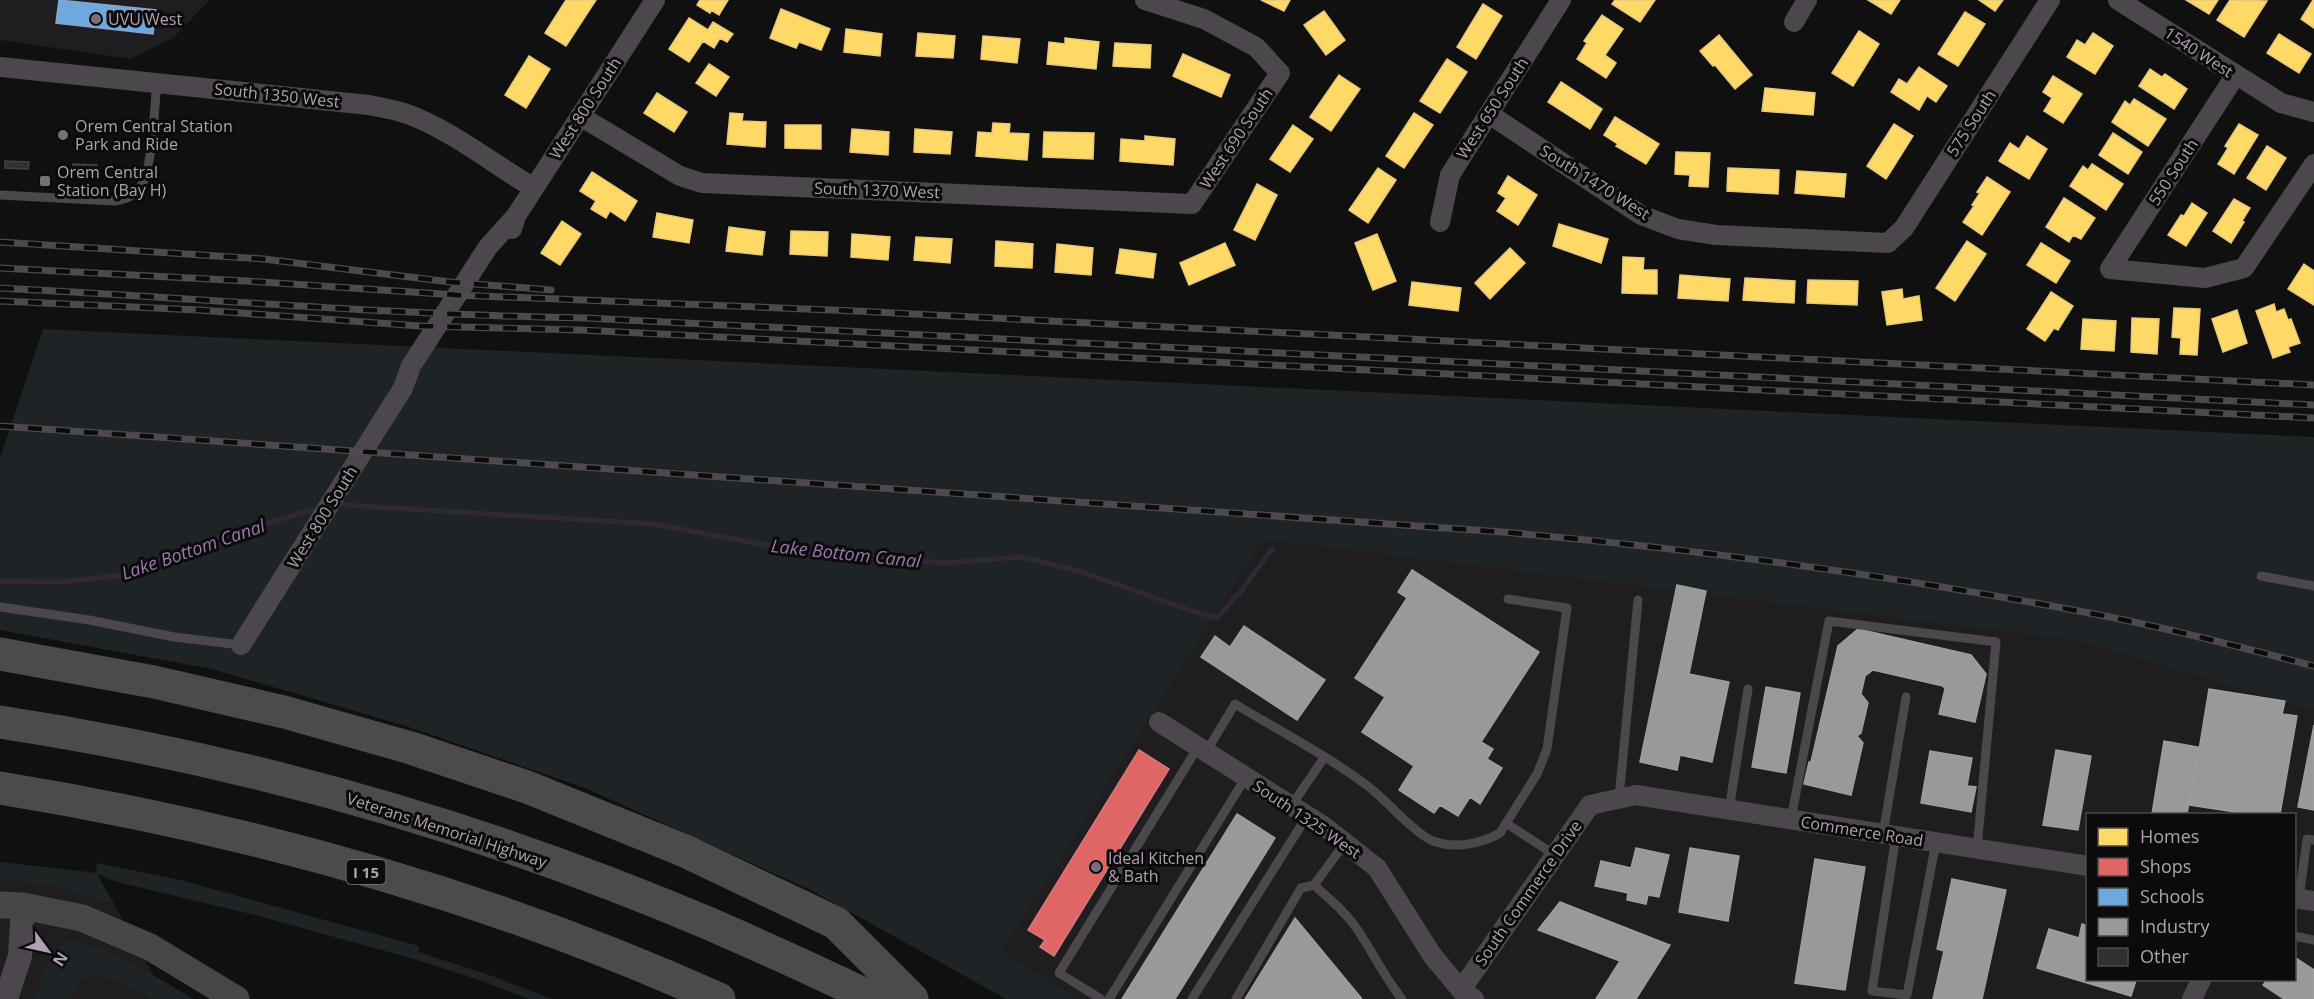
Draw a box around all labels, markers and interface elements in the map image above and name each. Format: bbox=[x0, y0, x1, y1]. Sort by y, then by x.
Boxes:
place label: UVU West bbox=[108, 8, 182, 30]
marker: UVU West bbox=[89, 12, 103, 26]
street label: 1540 West bbox=[2160, 22, 2238, 83]
street label: West 800 South bbox=[544, 53, 626, 163]
street label: West 650 South bbox=[1451, 53, 1533, 163]
street label: South 1350 West bbox=[213, 77, 341, 113]
street label: West 690 South bbox=[1194, 84, 1278, 192]
street label: 575 South bbox=[1941, 85, 2001, 161]
place label: Orem Central Station Park and Ride bbox=[75, 115, 233, 155]
marker: Orem Central Station Park and Ride bbox=[56, 128, 70, 142]
street label: 550 South bbox=[2143, 134, 2203, 210]
street label: South 1470 West bbox=[1536, 139, 1654, 225]
place label: Orem Central Station (Bay H) bbox=[57, 161, 167, 201]
marker: Orem Central Station (Bay H) bbox=[38, 174, 52, 188]
street label: South 1370 West bbox=[814, 177, 941, 203]
street label: West 800 South bbox=[282, 462, 362, 572]
water label: Lake Bottom Canal bbox=[118, 513, 268, 585]
water label: Lake Bottom Canal bbox=[770, 533, 922, 573]
street label: South 1325 West bbox=[1249, 775, 1366, 863]
street label: Veterans Memorial Highway bbox=[344, 787, 551, 873]
street label: Commerce Road bbox=[1799, 810, 1925, 852]
legend bbox=[2086, 813, 2296, 981]
street label: South Commerce Drive bbox=[1469, 816, 1587, 970]
text: Homes bbox=[2140, 824, 2199, 848]
place label: Ideal Kitchen & Bath bbox=[1108, 847, 1204, 887]
text: Shops bbox=[2140, 854, 2191, 878]
road number: I 15 bbox=[346, 860, 386, 884]
marker: Ideal Kitchen & Bath bbox=[1089, 860, 1103, 874]
text: Schools bbox=[2140, 884, 2204, 908]
text: Industry bbox=[2140, 914, 2210, 938]
north arrow bbox=[18, 921, 78, 981]
text: Other bbox=[2140, 944, 2190, 968]
text: N bbox=[48, 948, 73, 971]

